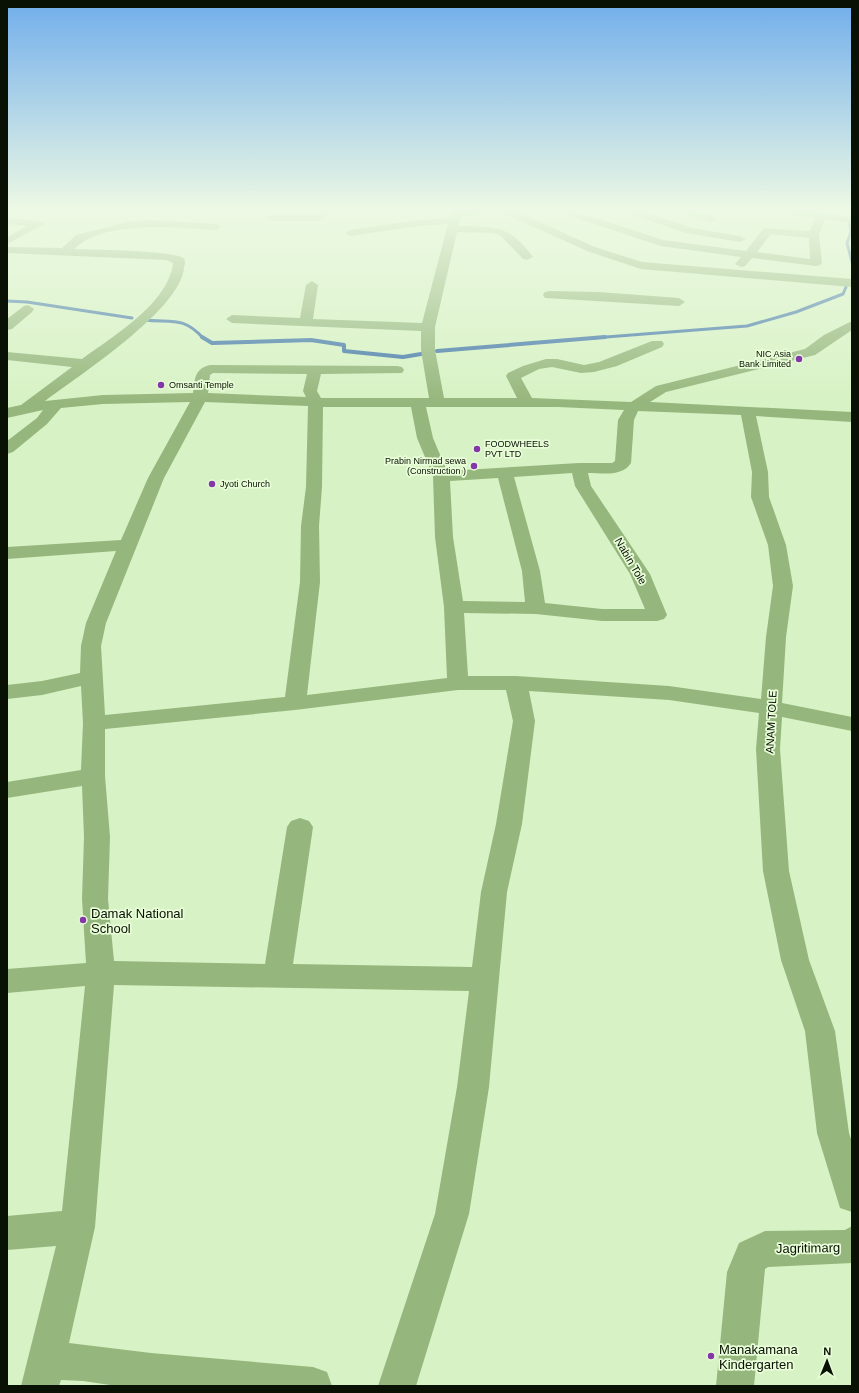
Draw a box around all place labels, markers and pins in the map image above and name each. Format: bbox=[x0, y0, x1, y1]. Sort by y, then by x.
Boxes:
place label: NIC Asia Bank Limited bbox=[739, 349, 791, 369]
marker: NIC Asia Bank Limited bbox=[794, 354, 804, 364]
marker: Omsanti Temple bbox=[156, 380, 166, 390]
place label: Omsanti Temple bbox=[169, 380, 234, 390]
place label: FOODWHEELS PVT LTD bbox=[485, 439, 549, 459]
marker: FOODWHEELS PVT LTD bbox=[472, 444, 482, 454]
place label: Prabin Nirmad sewa (Construction ) bbox=[385, 456, 466, 476]
marker: Prabin Nirmad sewa (Construction ) bbox=[469, 461, 479, 471]
marker: Jyoti Church bbox=[207, 479, 217, 489]
place label: Jyoti Church bbox=[220, 479, 270, 489]
place label: Damak National School bbox=[91, 906, 184, 936]
marker: Damak National School bbox=[78, 915, 88, 925]
place label: Manakamana Kindergarten bbox=[719, 1342, 799, 1372]
marker: Manakamana Kindergarten bbox=[706, 1351, 716, 1361]

